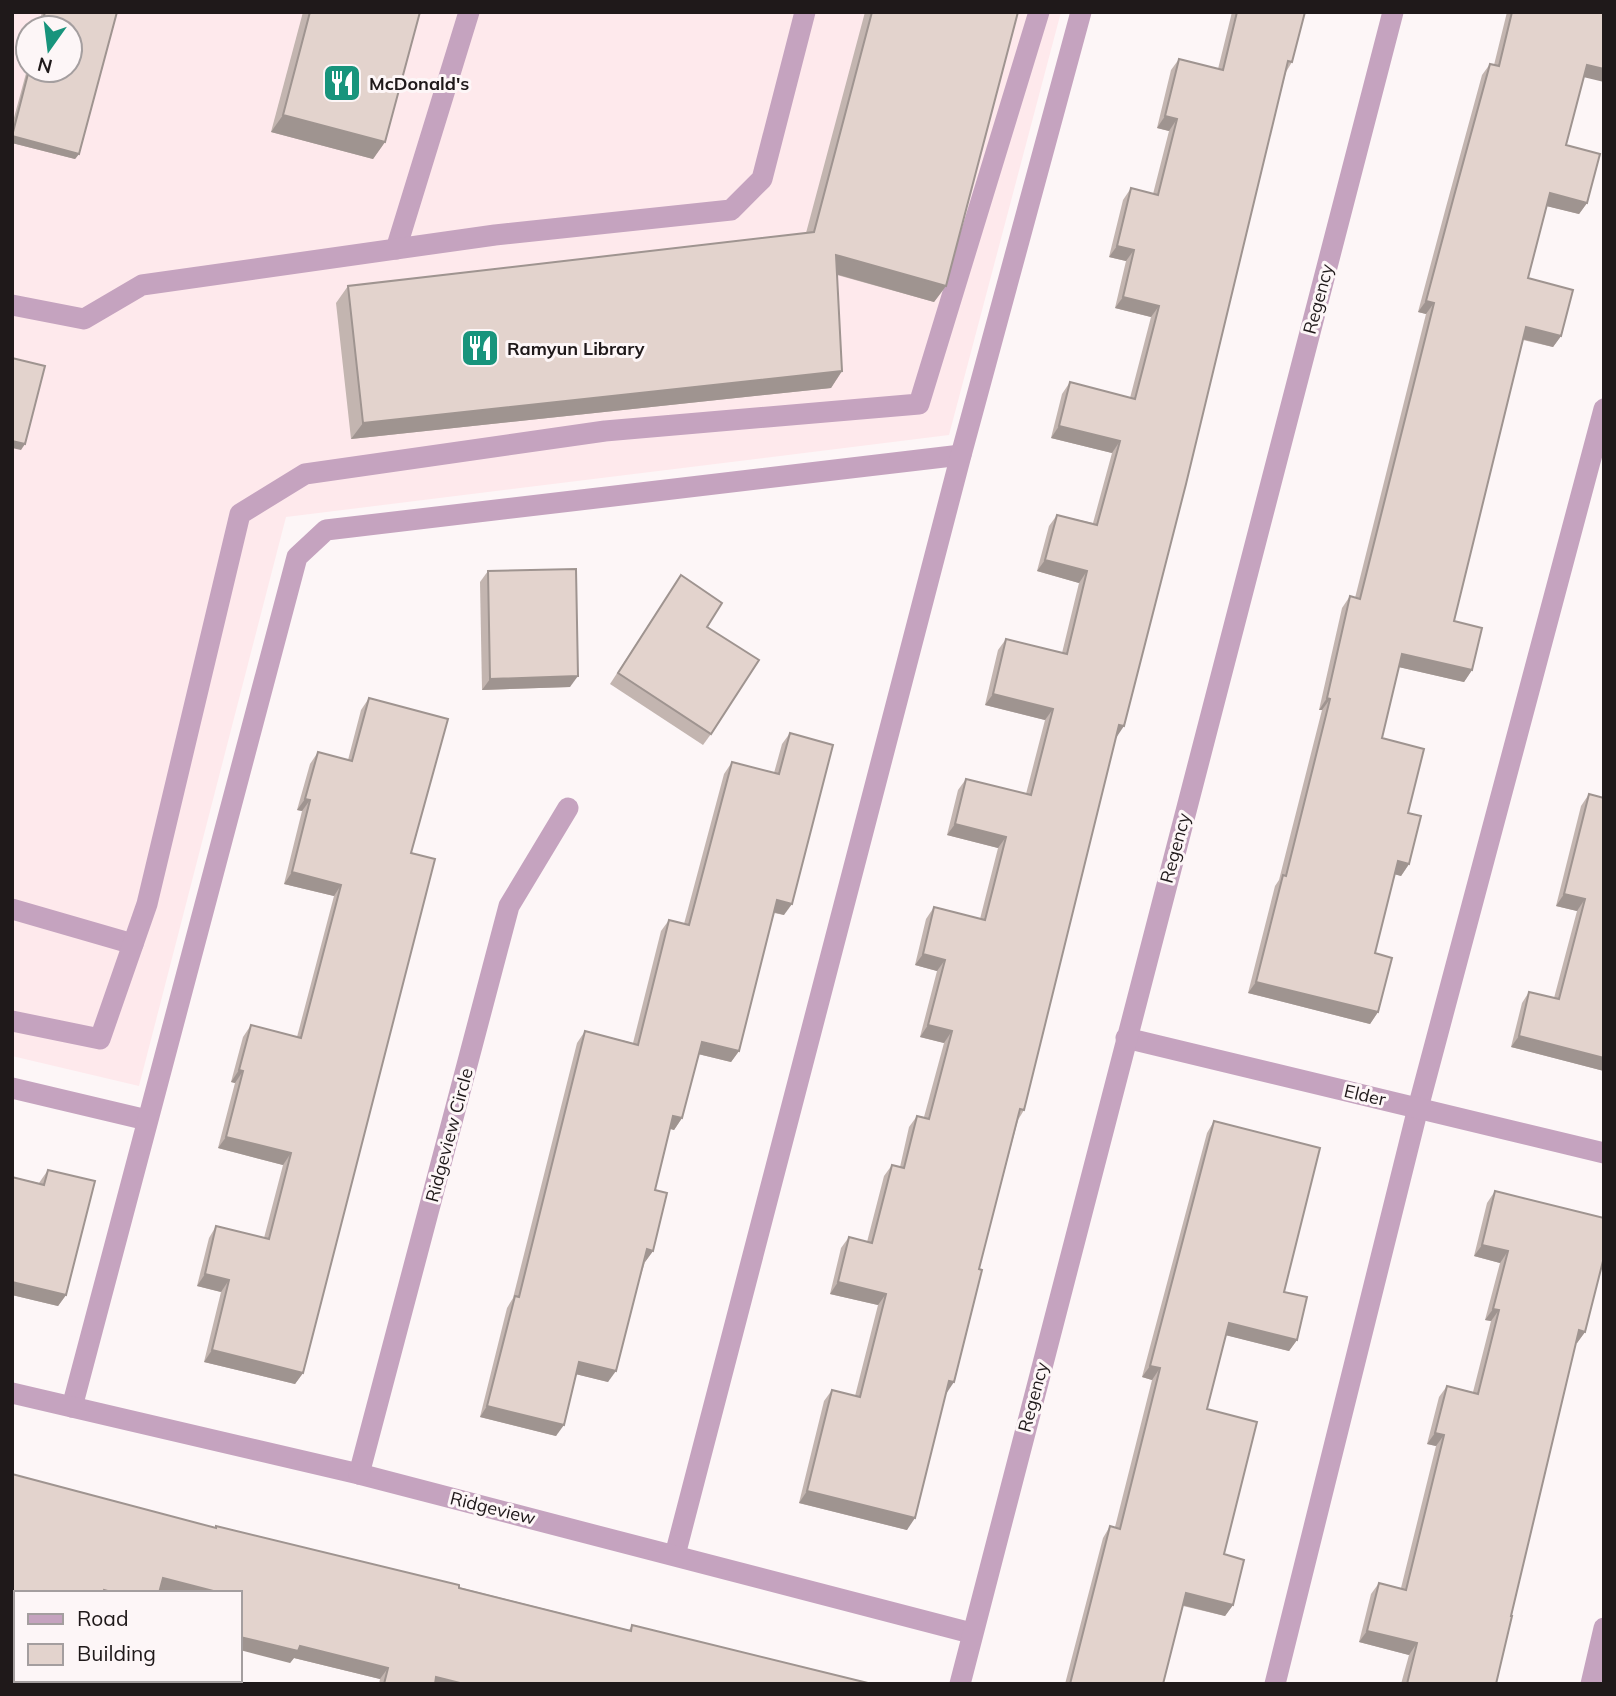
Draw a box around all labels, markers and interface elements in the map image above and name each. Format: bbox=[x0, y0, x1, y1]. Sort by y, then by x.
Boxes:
north arrow bbox=[14, 14, 84, 84]
text: N bbox=[35, 52, 55, 79]
restaurant icon: McDonald's bbox=[321, 62, 363, 104]
place label: McDonald's bbox=[369, 72, 469, 95]
street label: Regency bbox=[1298, 261, 1339, 337]
restaurant icon: Ramyun Library bbox=[459, 327, 501, 369]
place label: Ramyun Library bbox=[507, 337, 645, 360]
street label: Regency bbox=[1155, 810, 1196, 886]
street label: Ridgeview Circle bbox=[420, 1065, 478, 1205]
street label: Elder bbox=[1342, 1079, 1388, 1111]
street label: Regency bbox=[1013, 1359, 1054, 1435]
street label: Ridgeview bbox=[448, 1486, 538, 1530]
legend bbox=[14, 1591, 242, 1682]
text: Road bbox=[77, 1605, 128, 1631]
text: Building bbox=[77, 1640, 156, 1666]

